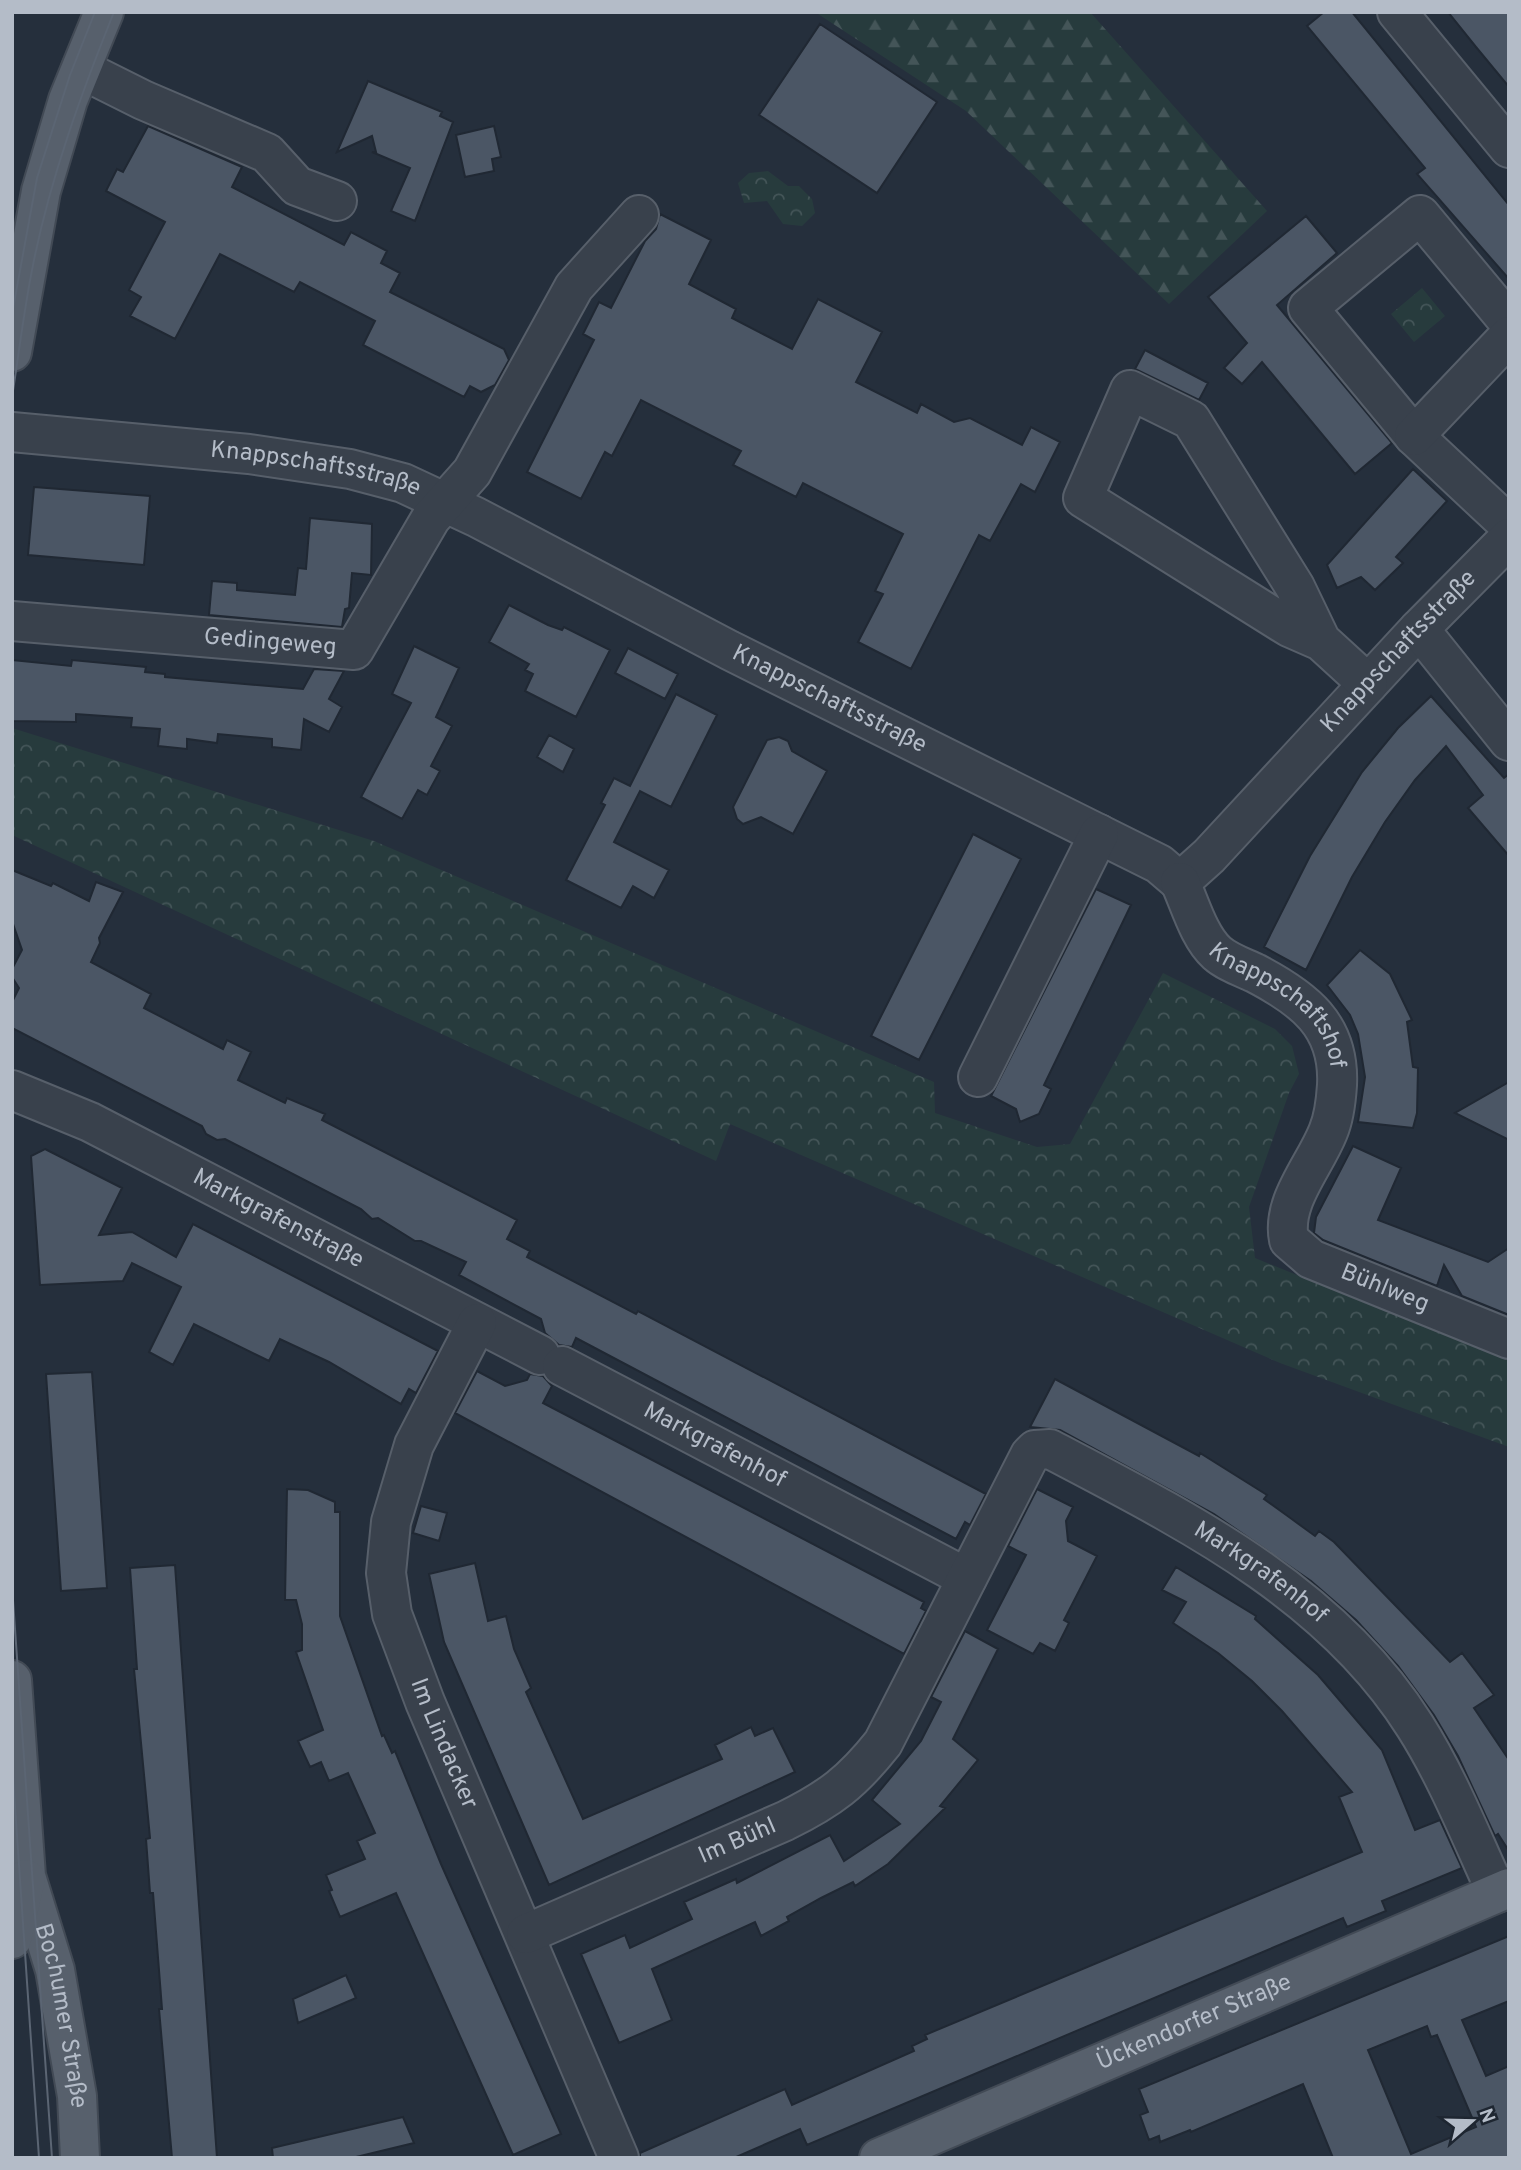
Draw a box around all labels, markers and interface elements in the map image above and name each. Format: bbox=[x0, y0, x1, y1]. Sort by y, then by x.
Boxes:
street label: Knappschaftsstraße bbox=[209, 435, 426, 504]
street label: Knappschaftsstraße bbox=[1315, 564, 1483, 740]
street label: Gedingeweg bbox=[202, 622, 338, 663]
street label: Knappschaftsstraße bbox=[727, 639, 931, 761]
street label: Knappschaftshof bbox=[1201, 937, 1352, 1069]
street label: Markgrafenstraße bbox=[187, 1163, 369, 1276]
street label: Bühlweg bbox=[1336, 1257, 1433, 1320]
street label: Markgrafenhof bbox=[638, 1396, 791, 1495]
street label: Markgrafenhof bbox=[1188, 1515, 1333, 1631]
street label: Im Lindacker bbox=[403, 1674, 484, 1814]
street label: Im Bühl bbox=[694, 1812, 781, 1872]
street label: Bochumer Straße bbox=[27, 1920, 93, 2109]
street label: Ückendorfer Straße bbox=[1091, 1968, 1296, 2078]
north arrow bbox=[1437, 2086, 1507, 2156]
text: N bbox=[1472, 2105, 1500, 2126]

